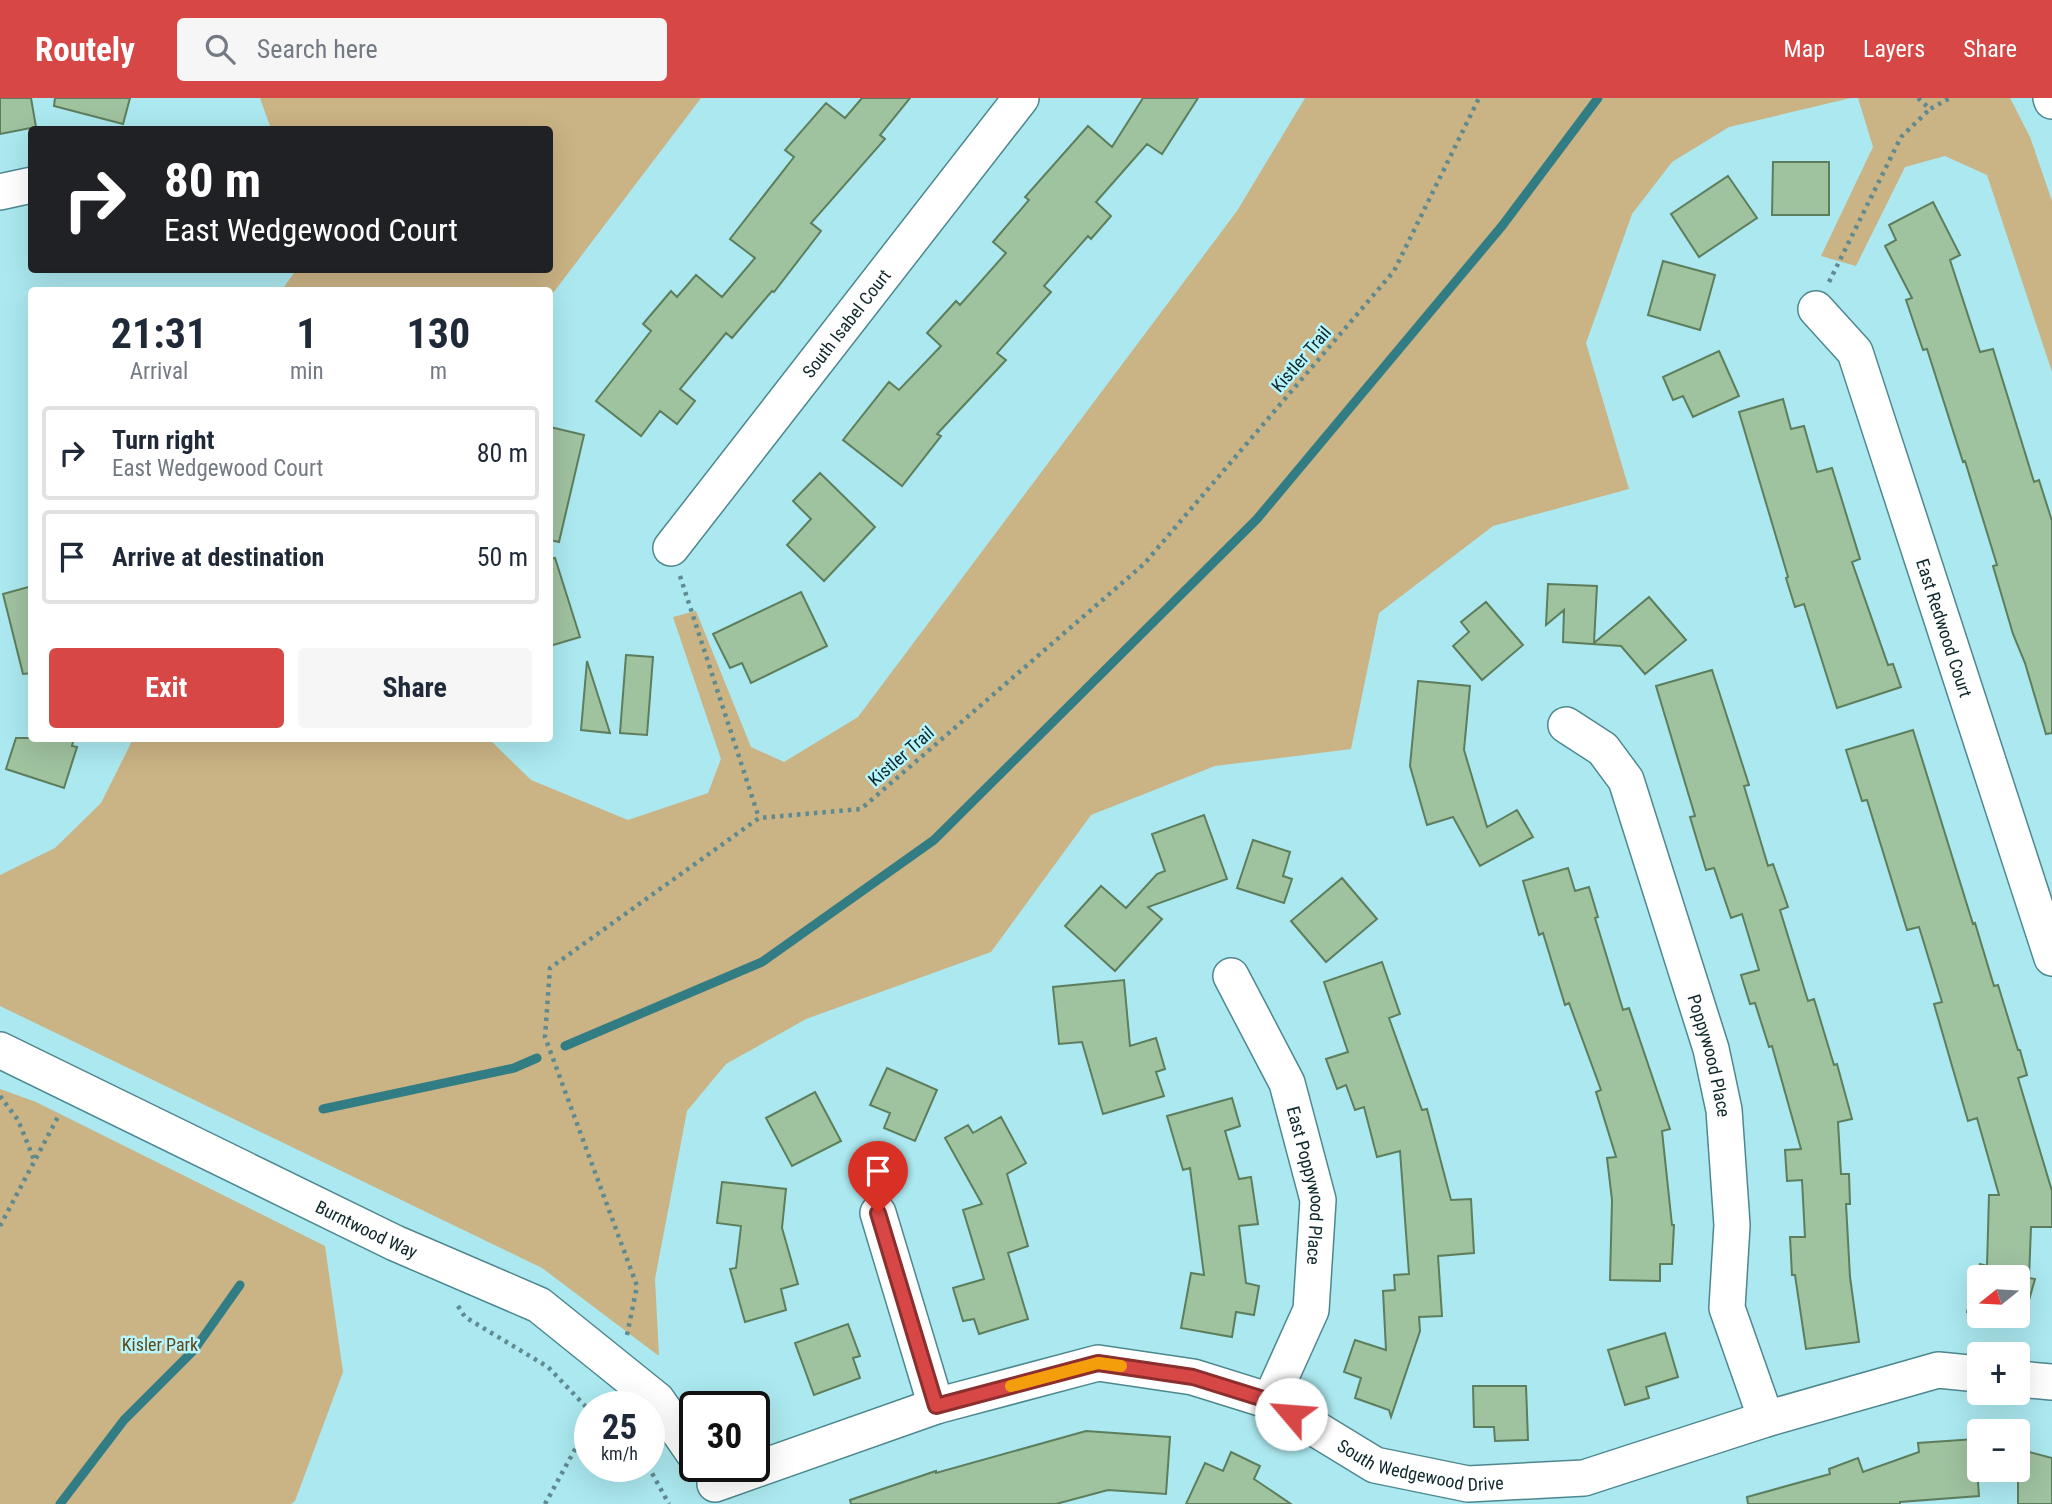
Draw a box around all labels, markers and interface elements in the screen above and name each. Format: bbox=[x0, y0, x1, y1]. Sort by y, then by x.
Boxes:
search box bbox=[177, 18, 667, 81]
text: Routely bbox=[35, 30, 135, 69]
icon: search bbox=[201, 30, 239, 68]
text: Search here bbox=[257, 34, 378, 64]
text: Map bbox=[1784, 35, 1825, 63]
text: Layers bbox=[1863, 35, 1925, 63]
text: Share bbox=[1963, 35, 2017, 63]
text: 80 m bbox=[164, 152, 261, 209]
icon: right bbox=[49, 154, 140, 245]
text: East Wedgewood Court bbox=[164, 211, 458, 249]
street label: South Isabel Court bbox=[797, 265, 895, 381]
text: 21:31 bbox=[111, 309, 207, 358]
text: 1 bbox=[296, 309, 317, 358]
text: 130 bbox=[406, 309, 470, 358]
street label: Kistler Trail bbox=[1267, 322, 1335, 396]
text: Arrival bbox=[130, 358, 188, 385]
text: min bbox=[290, 358, 324, 385]
text: m bbox=[430, 358, 447, 385]
text: Turn right bbox=[112, 425, 214, 455]
icon: right bbox=[53, 434, 91, 472]
text: 80 m bbox=[477, 438, 528, 468]
text: East Wedgewood Court bbox=[112, 455, 323, 482]
icon: arrive bbox=[53, 538, 91, 576]
text: Arrive at destination bbox=[112, 542, 324, 572]
text: 50 m bbox=[477, 542, 528, 572]
street label: East Redwood Court bbox=[1912, 556, 1977, 700]
button: Exit bbox=[49, 648, 284, 728]
button: Share bbox=[298, 648, 532, 728]
street label: Kistler Trail bbox=[864, 722, 938, 790]
street label: Poppywood Place bbox=[1684, 991, 1735, 1118]
street label: East Poppywood Place bbox=[1283, 1104, 1329, 1266]
pin bbox=[848, 1141, 908, 1213]
icon: arrive bbox=[859, 1152, 897, 1190]
street label: Burntwood Way bbox=[312, 1195, 421, 1262]
north arrow bbox=[1967, 1265, 2030, 1328]
map controls bbox=[1967, 1265, 2030, 1482]
park label: Kisler Park bbox=[122, 1334, 198, 1355]
button: + bbox=[1967, 1342, 2030, 1405]
position arrow bbox=[1254, 1377, 1328, 1451]
speed limit sign: 30 bbox=[679, 1391, 770, 1482]
text: 25 bbox=[602, 1407, 637, 1448]
button: − bbox=[1967, 1419, 2030, 1482]
street label: South Wedgewood Drive bbox=[1334, 1434, 1504, 1495]
text: km/h bbox=[601, 1443, 638, 1464]

